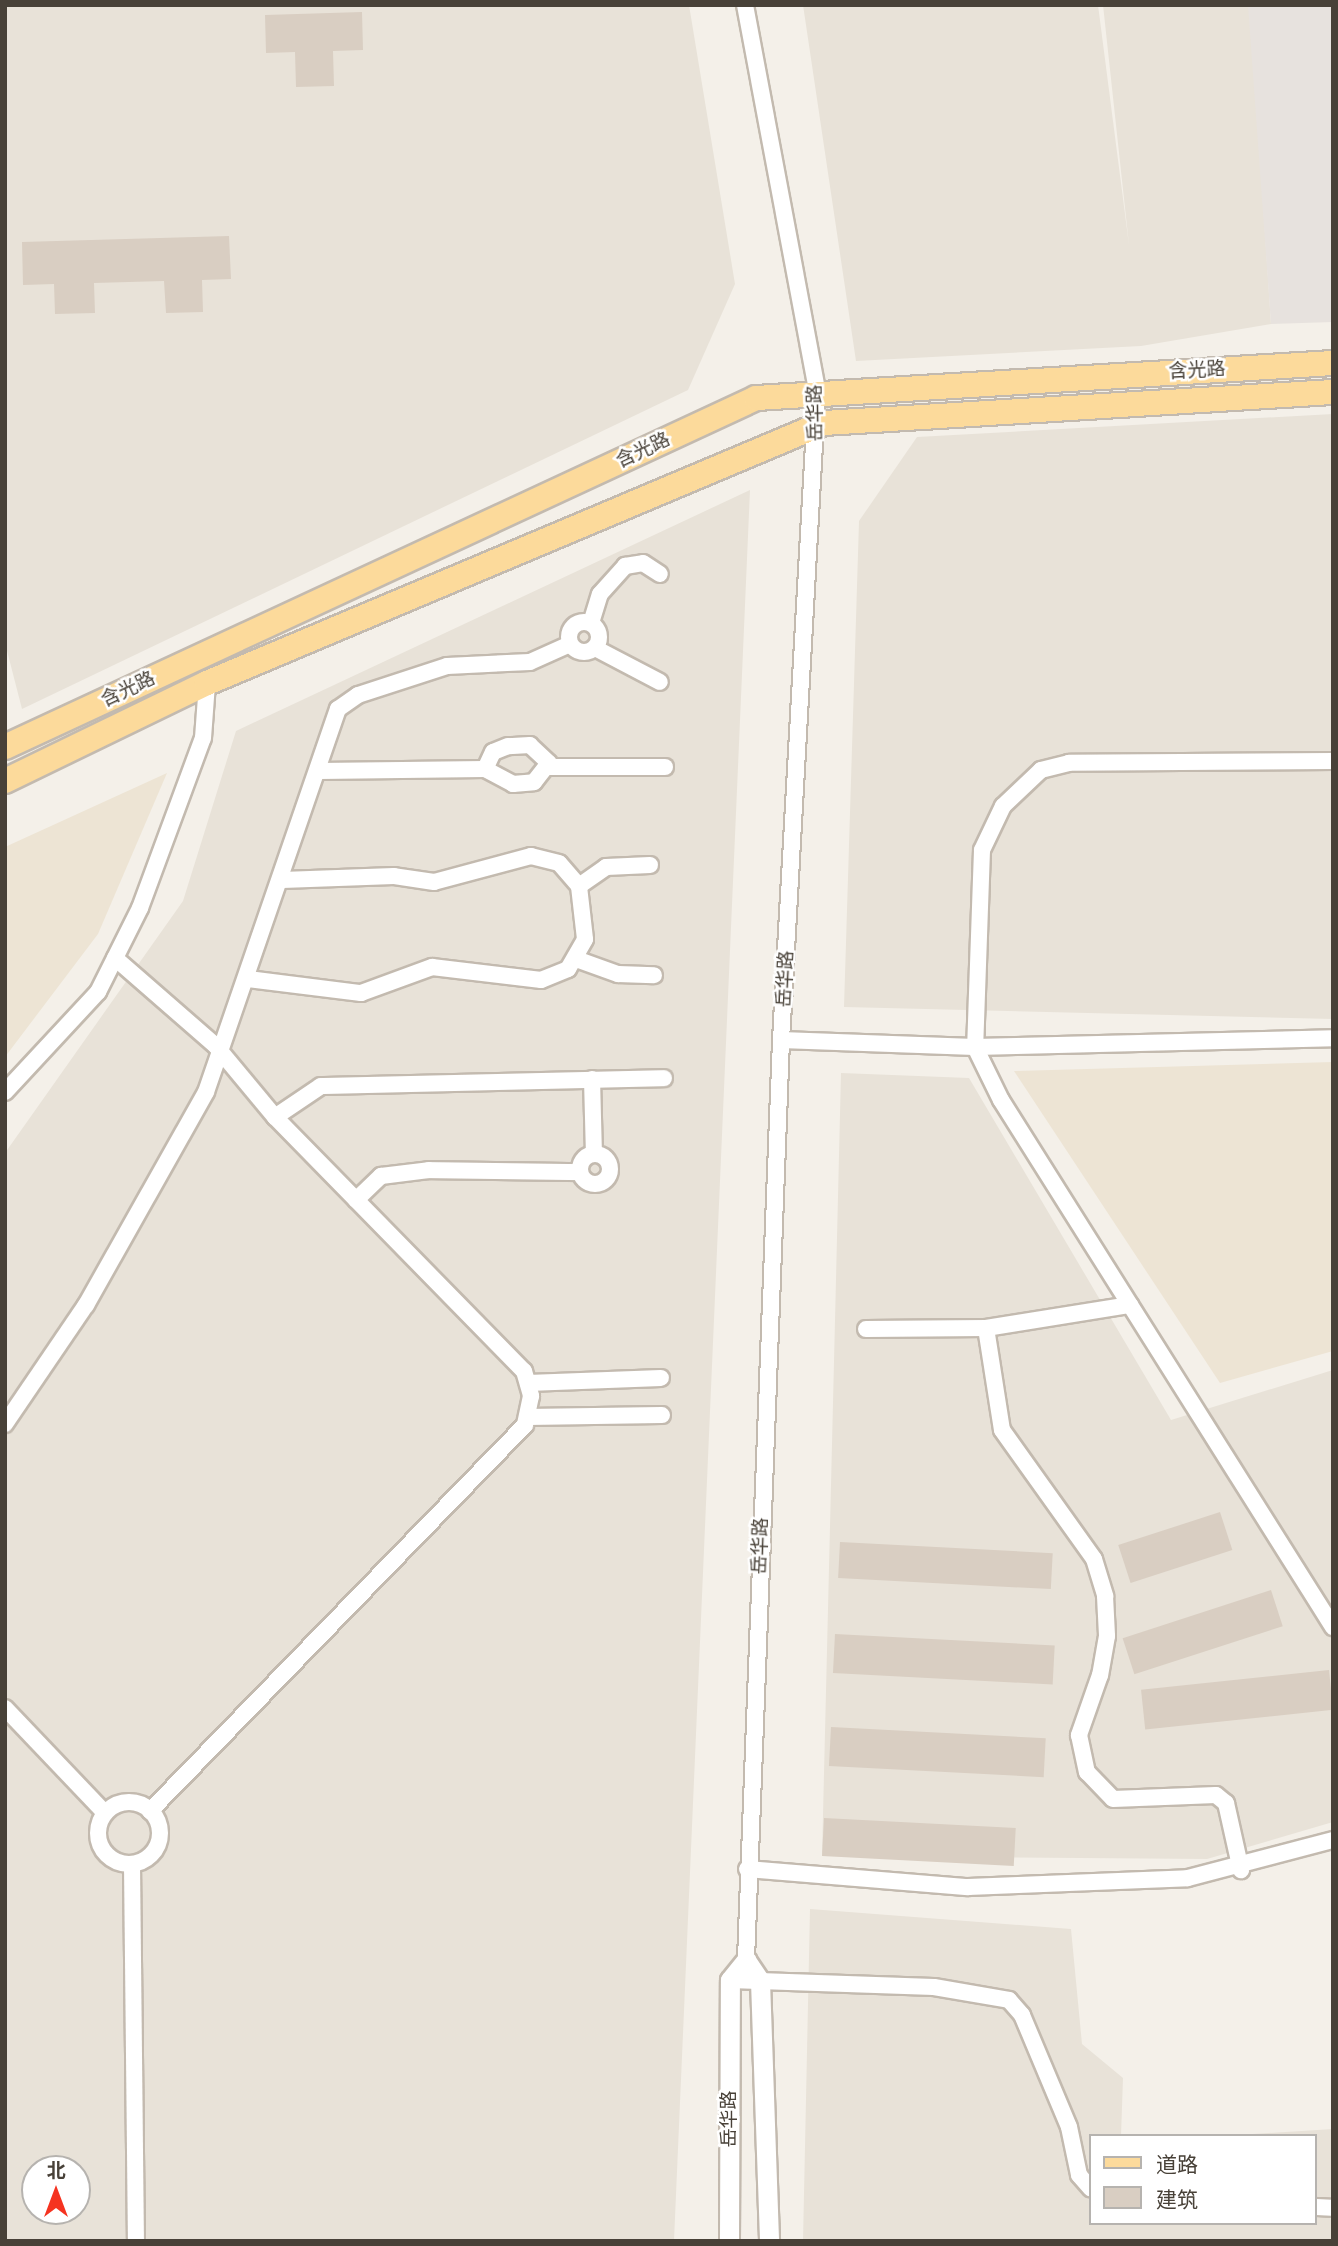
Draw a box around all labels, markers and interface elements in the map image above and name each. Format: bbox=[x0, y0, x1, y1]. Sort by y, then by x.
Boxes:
street label: 含光路 bbox=[1168, 357, 1226, 383]
street label: 岳华路 bbox=[803, 384, 827, 442]
street label: 含光路 bbox=[612, 428, 674, 472]
street label: 含光路 bbox=[97, 667, 159, 711]
street label: 岳华路 bbox=[772, 950, 798, 1008]
street label: 岳华路 bbox=[748, 1517, 772, 1575]
street label: 岳华路 bbox=[718, 2091, 740, 2147]
legend bbox=[1090, 2134, 1317, 2225]
text: 道路 bbox=[1156, 2152, 1198, 2177]
north arrow bbox=[21, 2155, 91, 2225]
text: 北 bbox=[46, 2159, 66, 2182]
text: 建筑 bbox=[1156, 2187, 1198, 2212]

